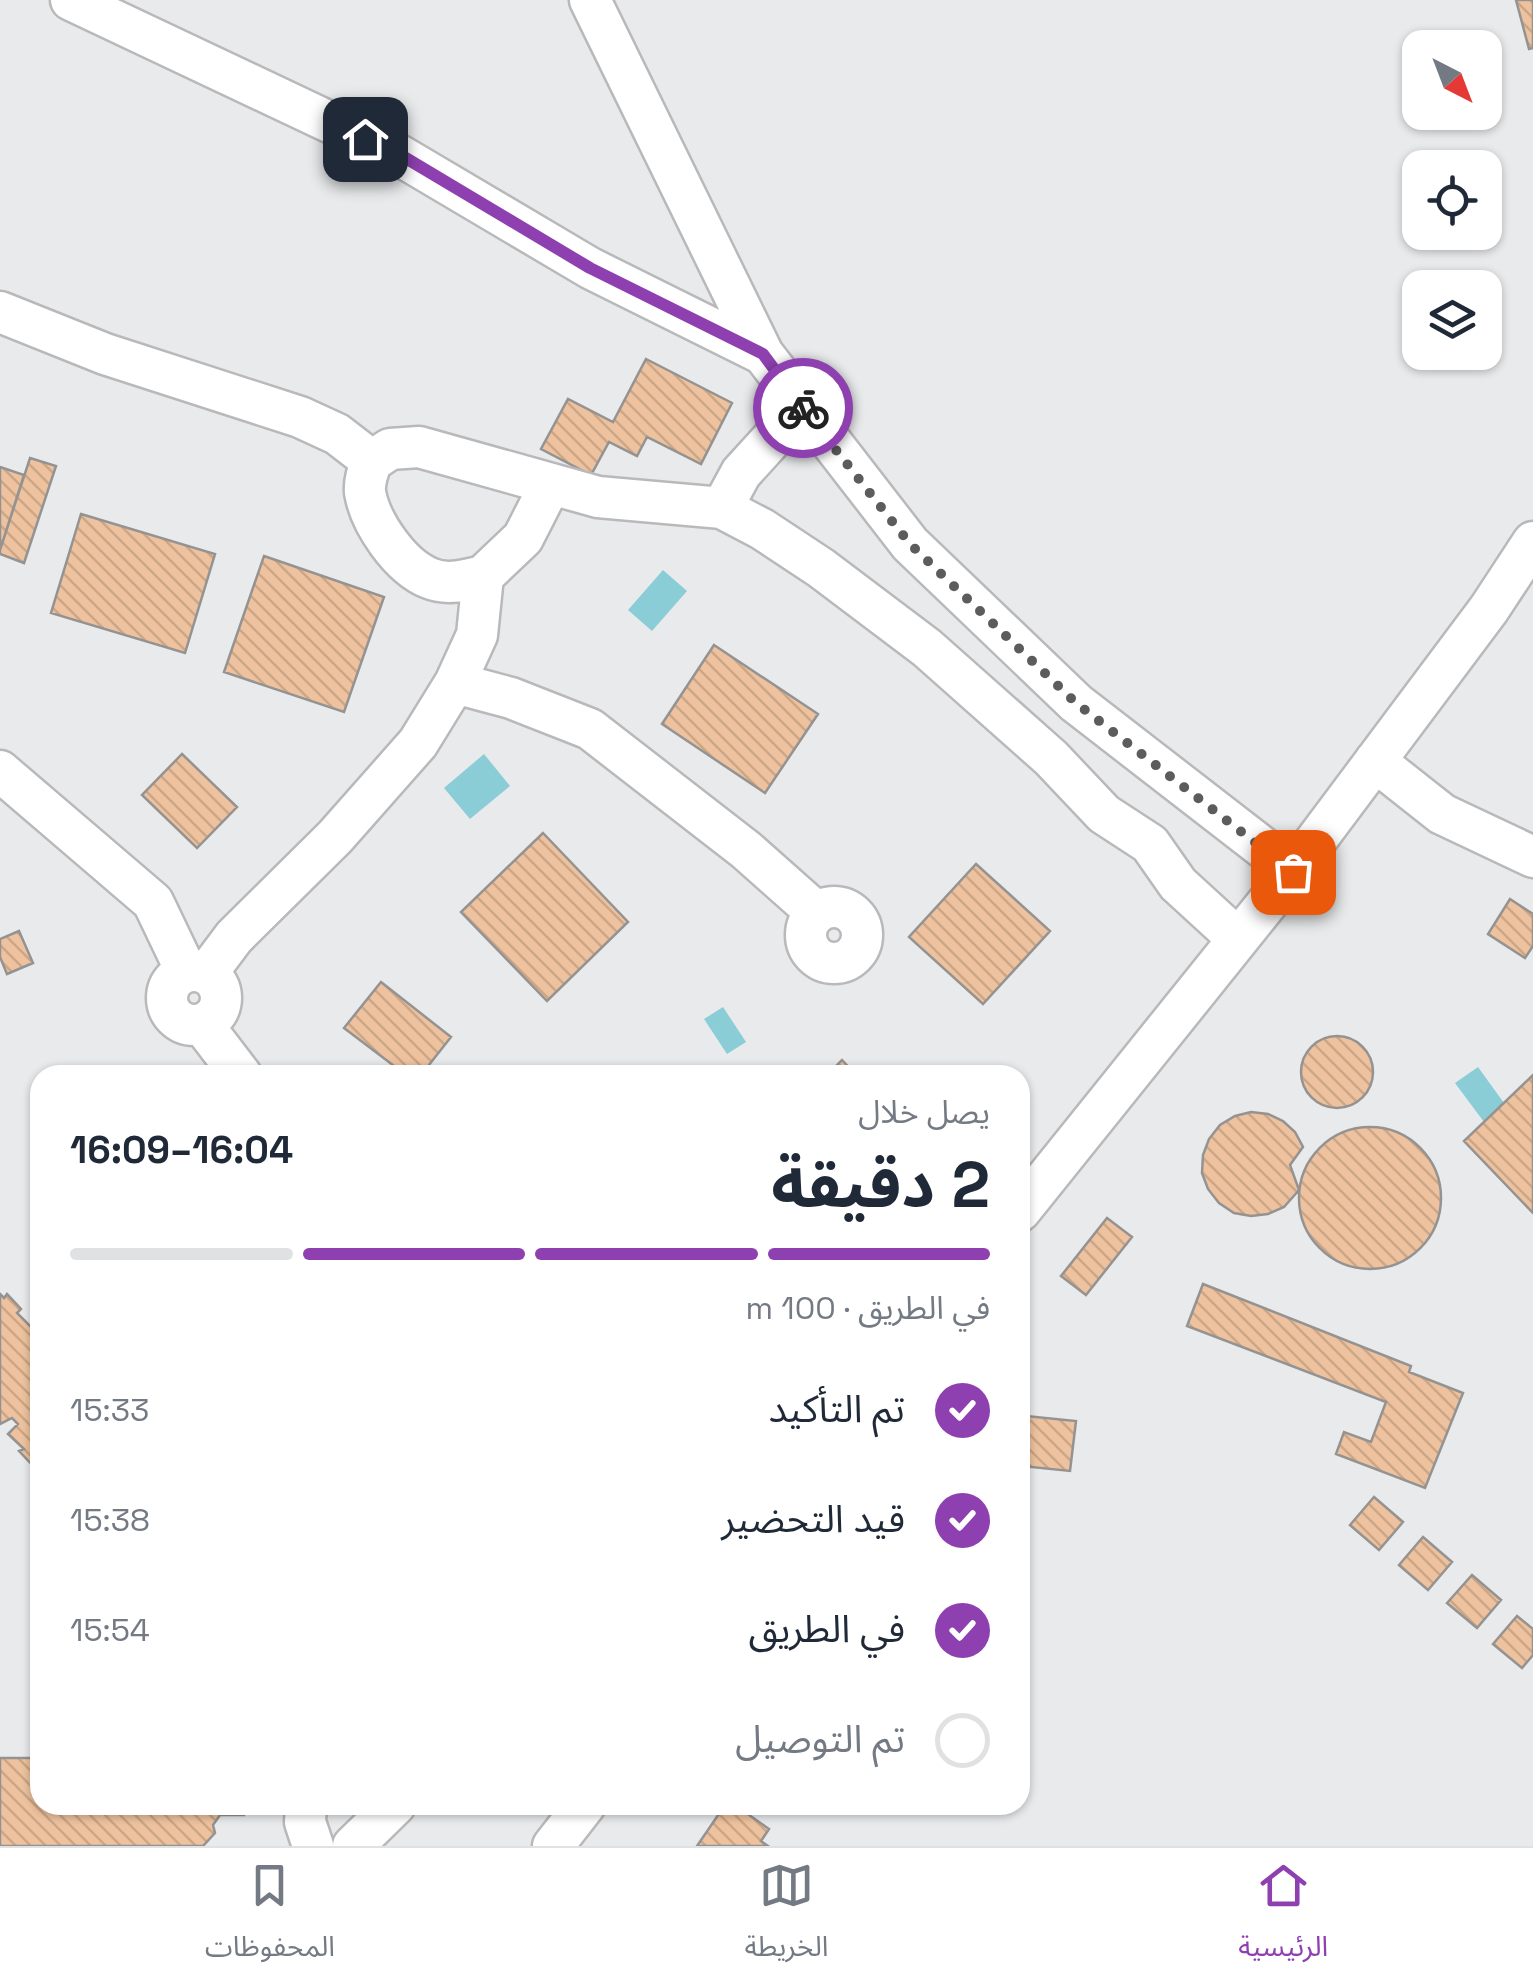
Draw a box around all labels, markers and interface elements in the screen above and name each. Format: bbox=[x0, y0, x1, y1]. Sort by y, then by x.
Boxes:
north arrow bbox=[1402, 30, 1502, 130]
map controls bbox=[1402, 30, 1502, 370]
pin bbox=[323, 97, 408, 182]
icon: home bbox=[338, 112, 393, 167]
button: locate bbox=[1402, 150, 1502, 250]
button: layers bbox=[1402, 270, 1502, 370]
courier bbox=[753, 358, 853, 458]
icon: bike bbox=[776, 381, 831, 436]
pin bbox=[1251, 830, 1336, 915]
icon: bag bbox=[1266, 845, 1321, 900]
text: يصل خلال bbox=[858, 1092, 990, 1132]
text: 16:04–16:09 bbox=[70, 1126, 293, 1174]
text: 2 دقيقة bbox=[771, 1143, 990, 1226]
text: في الطريق · 100 m bbox=[746, 1288, 990, 1328]
icon: check bbox=[935, 1383, 990, 1438]
text: تم التأكيد bbox=[768, 1385, 905, 1433]
text: 15:33 bbox=[70, 1390, 149, 1430]
icon: check bbox=[935, 1493, 990, 1548]
text: قيد التحضير bbox=[721, 1495, 905, 1543]
text: 15:38 bbox=[70, 1500, 150, 1540]
icon: check bbox=[935, 1603, 990, 1658]
text: في الطريق bbox=[748, 1605, 905, 1653]
text: 15:54 bbox=[70, 1610, 150, 1650]
text: تم التوصيل bbox=[735, 1715, 905, 1763]
tab: المحفوظات bbox=[205, 1858, 335, 1977]
tab: الخريطة bbox=[745, 1858, 828, 1977]
tab: الرئيسية bbox=[1238, 1858, 1328, 1977]

